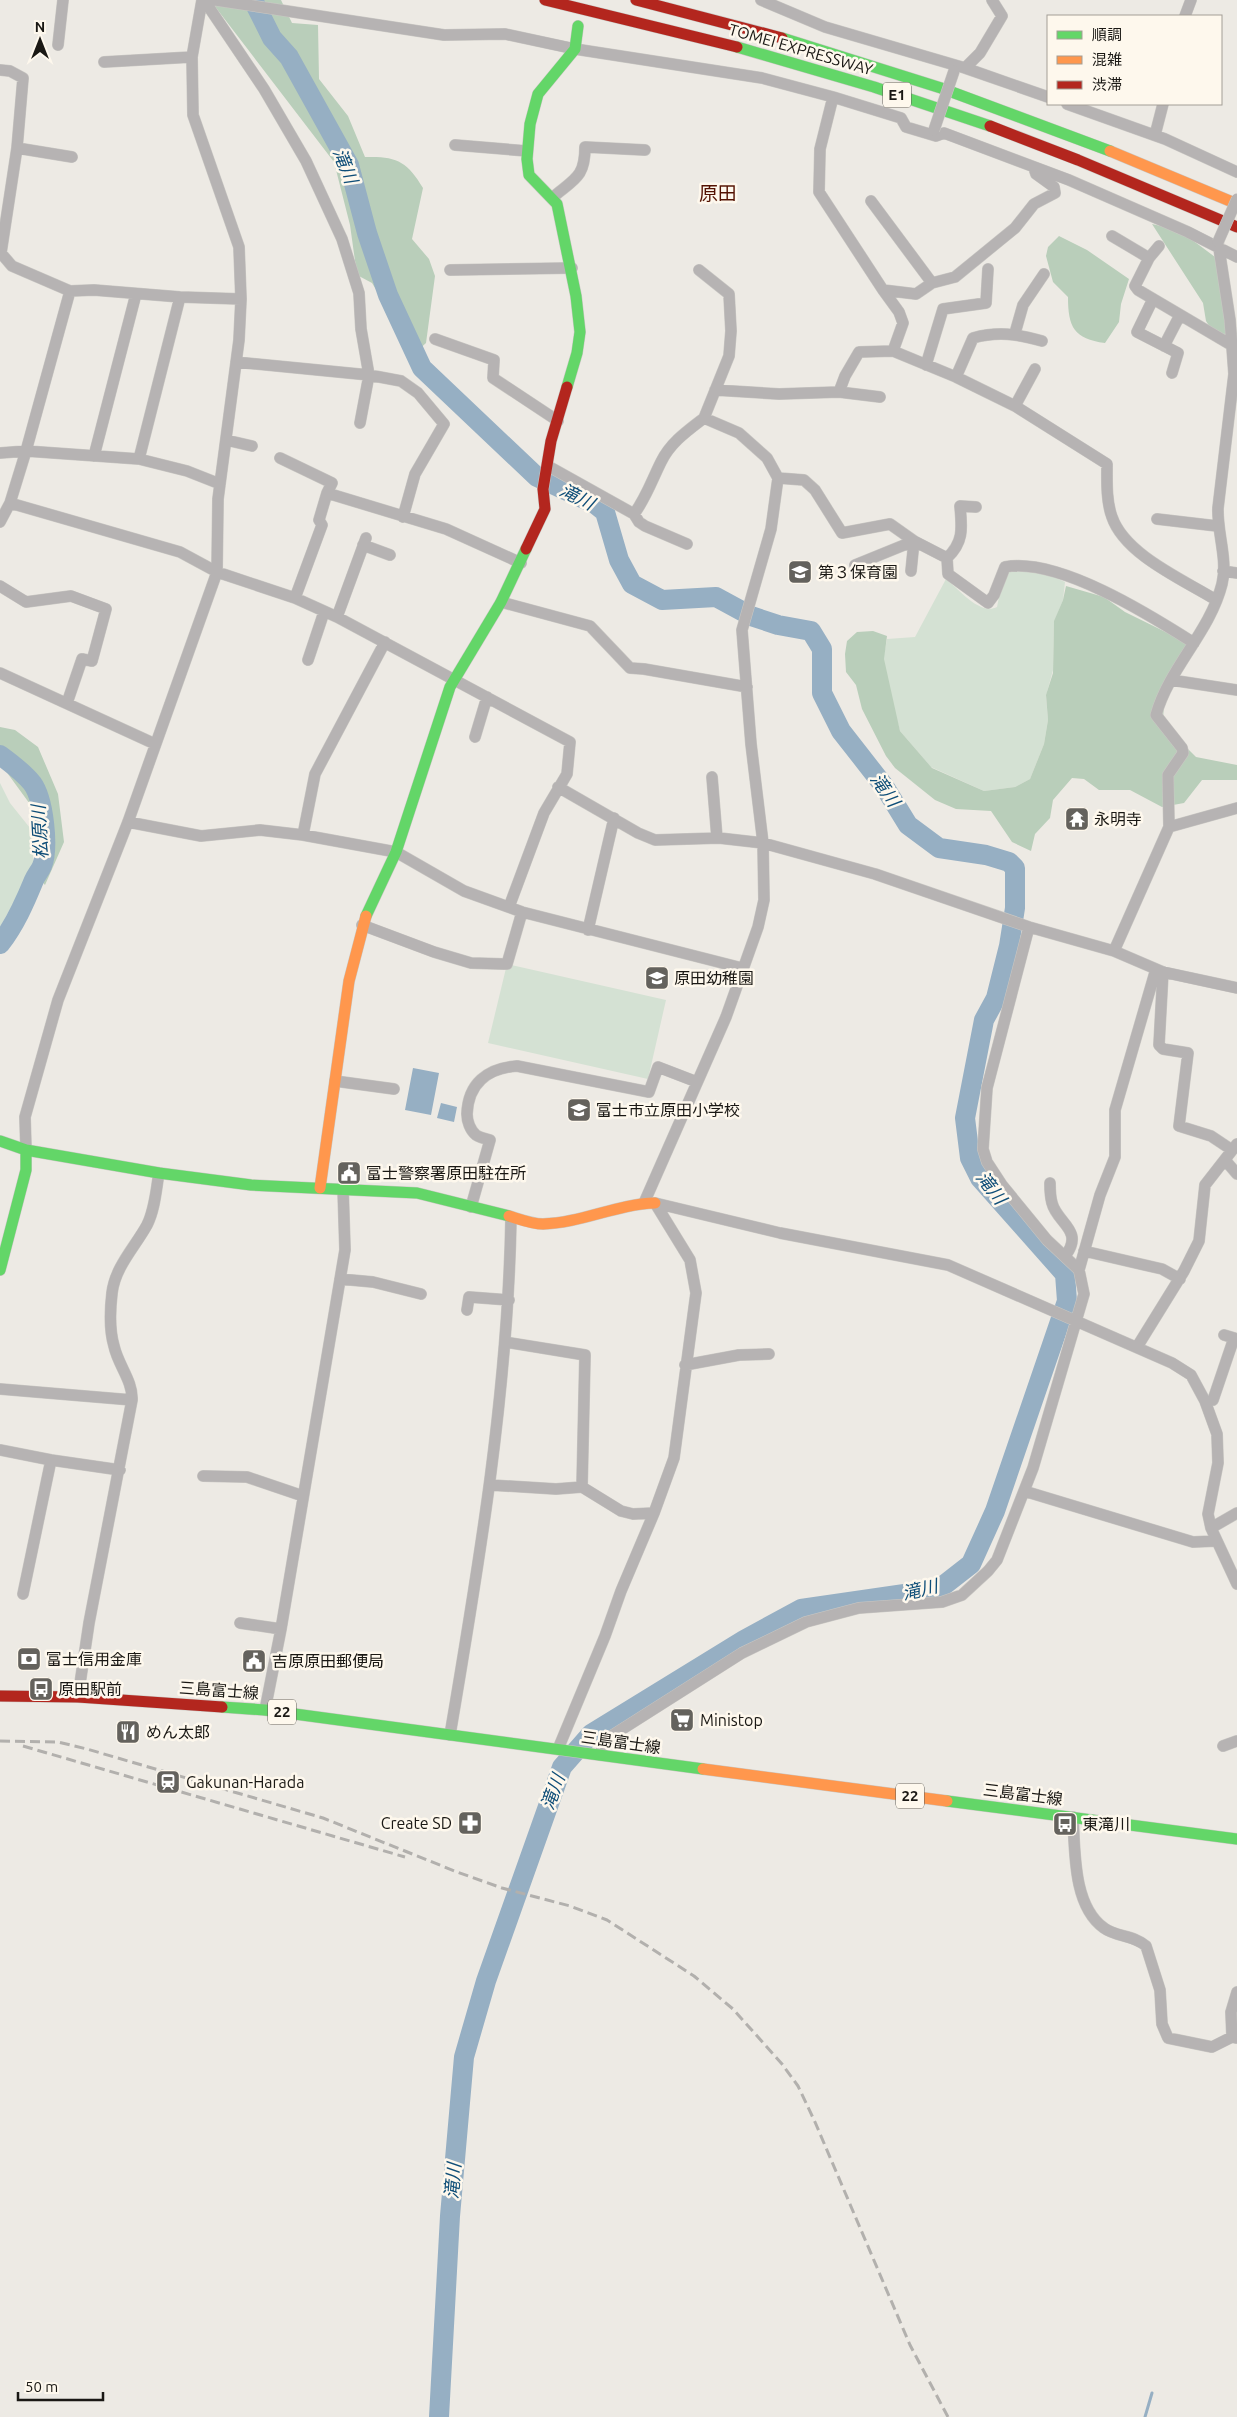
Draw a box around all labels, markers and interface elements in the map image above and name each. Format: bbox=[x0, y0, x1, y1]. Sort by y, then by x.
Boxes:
north arrow bbox=[15, 15, 65, 65]
legend bbox=[1047, 15, 1222, 105]
text: N bbox=[35, 19, 45, 35]
street label: TOMEI EXPRESSWAY bbox=[727, 20, 876, 78]
text: 順調 bbox=[1092, 26, 1122, 43]
text: 混雑 bbox=[1092, 51, 1122, 68]
text: 渋滞 bbox=[1092, 76, 1122, 93]
road number: E1 bbox=[883, 82, 911, 108]
water label: 滝川 bbox=[330, 145, 363, 188]
district label: 原田 bbox=[699, 182, 737, 204]
water label: 滝川 bbox=[557, 479, 600, 514]
school or university icon: 第３保育園 bbox=[787, 559, 813, 585]
place label: 第３保育園 bbox=[818, 563, 898, 581]
water label: 滝川 bbox=[867, 769, 905, 812]
water label: 松原川 bbox=[27, 803, 50, 860]
temple icon: 永明寺 bbox=[1064, 806, 1090, 832]
place label: 永明寺 bbox=[1094, 810, 1142, 828]
school or university icon: 原田幼稚園 bbox=[644, 965, 670, 991]
place label: 原田幼稚園 bbox=[674, 969, 754, 987]
school or university icon: 富士市立原田小学校 bbox=[566, 1097, 592, 1123]
place label: 富士市立原田小学校 bbox=[596, 1101, 740, 1119]
public building icon: 富士警察署原田駐在所 bbox=[336, 1160, 362, 1186]
place label: 富士警察署原田駐在所 bbox=[366, 1164, 526, 1182]
water label: 滝川 bbox=[973, 1167, 1012, 1209]
water label: 滝川 bbox=[900, 1575, 942, 1603]
bank icon: 富士信用金庫 bbox=[16, 1646, 42, 1672]
public building icon: 吉原原田郵便局 bbox=[241, 1648, 267, 1674]
place label: 富士信用金庫 bbox=[46, 1650, 142, 1668]
place label: 吉原原田郵便局 bbox=[272, 1652, 384, 1670]
bus stop icon: 原田駅前 bbox=[28, 1676, 54, 1702]
street label: 三島富士線 bbox=[178, 1678, 260, 1702]
place label: 原田駅前 bbox=[58, 1680, 122, 1698]
road number: 22 bbox=[268, 1700, 296, 1724]
supermarket icon: Ministop bbox=[669, 1707, 695, 1733]
place label: Ministop bbox=[700, 1711, 763, 1729]
restaurant icon: めん太郎 bbox=[115, 1719, 141, 1745]
place label: めん太郎 bbox=[146, 1723, 210, 1741]
street label: 三島富士線 bbox=[580, 1728, 662, 1756]
station icon: Gakunan-Harada bbox=[155, 1769, 181, 1795]
water label: 滝川 bbox=[537, 1769, 568, 1812]
place label: Gakunan-Harada bbox=[186, 1773, 304, 1791]
street label: 三島富士線 bbox=[982, 1780, 1064, 1808]
road number: 22 bbox=[896, 1784, 924, 1808]
pharmacy icon: Create SD bbox=[457, 1810, 483, 1836]
bus stop icon: 東滝川 bbox=[1052, 1811, 1078, 1837]
place label: Create SD bbox=[381, 1814, 452, 1832]
place label: 東滝川 bbox=[1082, 1815, 1130, 1833]
water label: 滝川 bbox=[440, 2160, 464, 2200]
scale bar bbox=[18, 2370, 102, 2402]
text: 50 m bbox=[25, 2378, 58, 2395]

